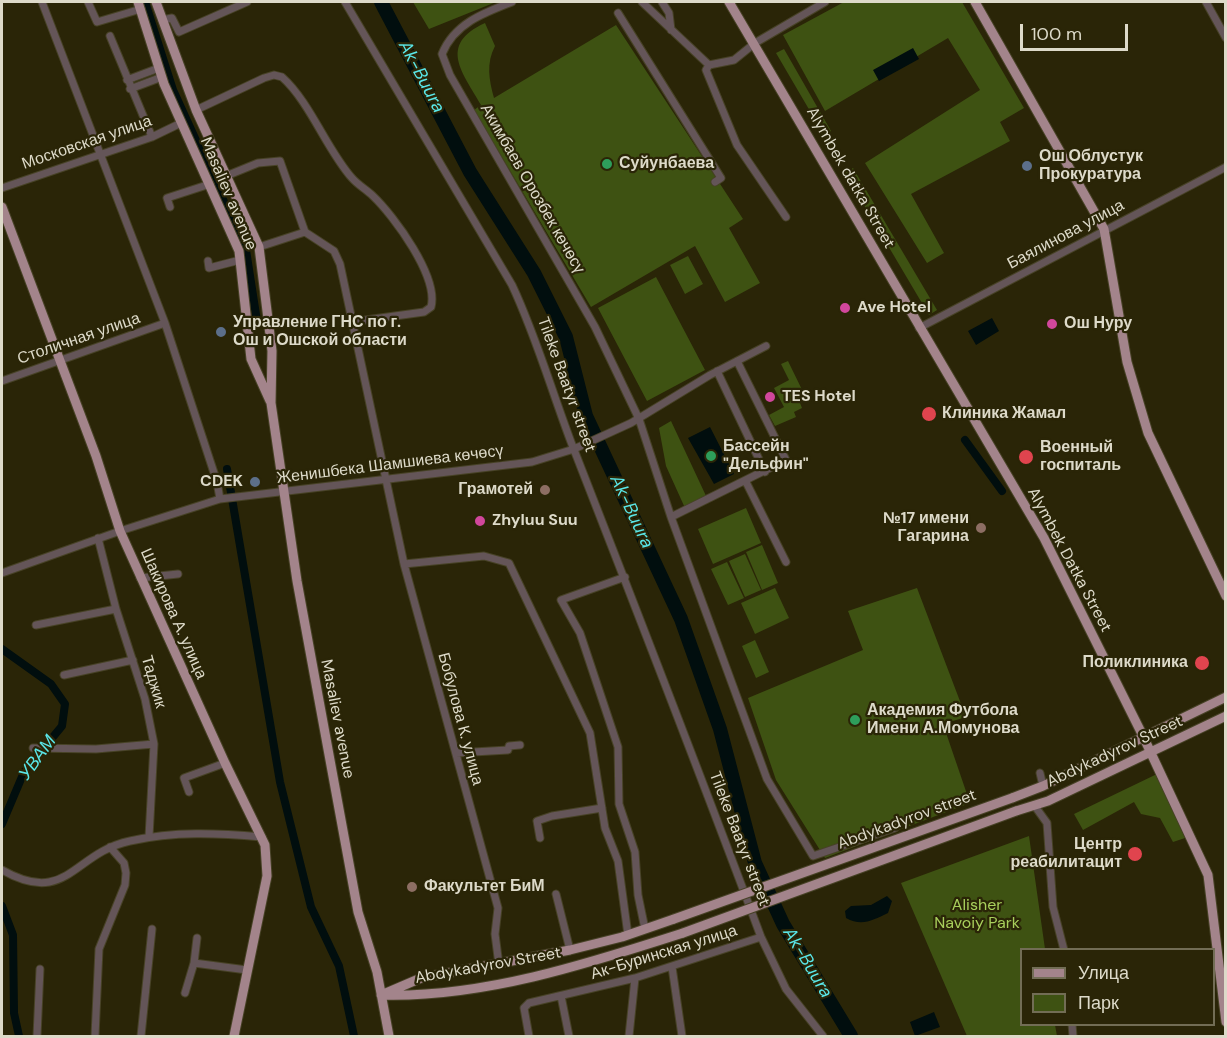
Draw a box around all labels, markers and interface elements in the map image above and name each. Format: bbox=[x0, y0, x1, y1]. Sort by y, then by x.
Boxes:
scale bar bbox=[1023, 12, 1131, 50]
text: 100 m bbox=[1031, 22, 1082, 46]
water label: Ak-Buura bbox=[393, 37, 449, 117]
street label: Акимбаев Орозбек көчөсү bbox=[476, 101, 588, 277]
street label: Alymbek datka Street bbox=[802, 104, 898, 252]
street label: Московская улица bbox=[20, 112, 154, 174]
street label: Masaliev avenue bbox=[196, 135, 260, 253]
place label: Ош Облустук Прокуратура bbox=[1039, 147, 1143, 185]
place label: Суйунбаева bbox=[619, 154, 714, 174]
marker: Суйунбаева bbox=[600, 157, 614, 171]
marker: Ош Облустук Прокуратура bbox=[1020, 159, 1034, 173]
street label: Баялинова улица bbox=[1004, 196, 1128, 274]
place label: Ave Hotel bbox=[857, 298, 931, 318]
marker: Ave Hotel bbox=[838, 301, 852, 315]
street label: Столичная улица bbox=[15, 309, 143, 369]
place label: Управление ГНС по г. Ош и Ошской области bbox=[233, 313, 407, 351]
place label: Ош Нуру bbox=[1064, 314, 1132, 334]
street label: Tileke Baatyr street bbox=[533, 315, 599, 455]
marker: Ош Нуру bbox=[1045, 317, 1059, 331]
marker: Управление ГНС по г. Ош и Ошской области bbox=[214, 325, 228, 339]
place label: TES Hotel bbox=[782, 387, 856, 407]
marker: TES Hotel bbox=[763, 390, 777, 404]
place label: Клиника Жамал bbox=[942, 404, 1066, 424]
marker: Клиника Жамал bbox=[920, 405, 938, 423]
place label: Бассейн "Дельфин" bbox=[723, 437, 809, 475]
place label: Военный госпиталь bbox=[1040, 438, 1121, 476]
street label: Женишбека Шамшиева көчөсү bbox=[276, 442, 504, 488]
marker: Военный госпиталь bbox=[1017, 448, 1035, 466]
marker: Бассейн "Дельфин" bbox=[704, 449, 718, 463]
place label: CDEK bbox=[200, 472, 243, 492]
water label: Ak-Buura bbox=[605, 472, 657, 552]
marker: CDEK bbox=[248, 475, 262, 489]
place label: Грамотей bbox=[458, 480, 533, 500]
marker: Грамотей bbox=[538, 483, 552, 497]
street label: Alymbek Datka Street bbox=[1023, 484, 1115, 636]
place label: №17 имени Гагарина bbox=[883, 509, 969, 547]
place label: Zhyluu Suu bbox=[492, 511, 578, 531]
marker: Zhyluu Suu bbox=[473, 514, 487, 528]
marker: №17 имени Гагарина bbox=[974, 521, 988, 535]
street label: Шакирова А. улица bbox=[136, 546, 210, 682]
street label: Бобулова К. улица bbox=[433, 651, 487, 787]
street label: Таджик bbox=[136, 653, 170, 711]
place label: Поликлиника bbox=[1083, 653, 1188, 673]
marker: Поликлиника bbox=[1193, 654, 1211, 672]
street label: Masaliev avenue bbox=[316, 658, 358, 780]
place label: Академия Футбола Имени А.Момунова bbox=[867, 701, 1019, 739]
street label: Abdykadyrov Street bbox=[1044, 712, 1186, 792]
marker: Академия Футбола Имени А.Момунова bbox=[848, 713, 862, 727]
water label: УВАМ bbox=[15, 731, 61, 785]
street label: Tileke Baatyr street bbox=[705, 769, 773, 909]
street label: Abdykadyrov street bbox=[835, 786, 979, 854]
place label: Центр реабилитацит bbox=[1010, 835, 1122, 873]
marker: Центр реабилитацит bbox=[1126, 845, 1144, 863]
place label: Факультет БиМ bbox=[424, 877, 545, 897]
marker: Факультет БиМ bbox=[405, 880, 419, 894]
park label: Alisher Navoiy Park bbox=[934, 896, 1020, 934]
street label: Ак-Буринская улица bbox=[588, 922, 740, 984]
water label: Ak-Buura bbox=[777, 924, 837, 1002]
street label: Abdykadyrov Street bbox=[413, 944, 563, 988]
legend bbox=[1020, 948, 1215, 1026]
text: Улица bbox=[1078, 961, 1129, 985]
text: Парк bbox=[1078, 991, 1119, 1015]

